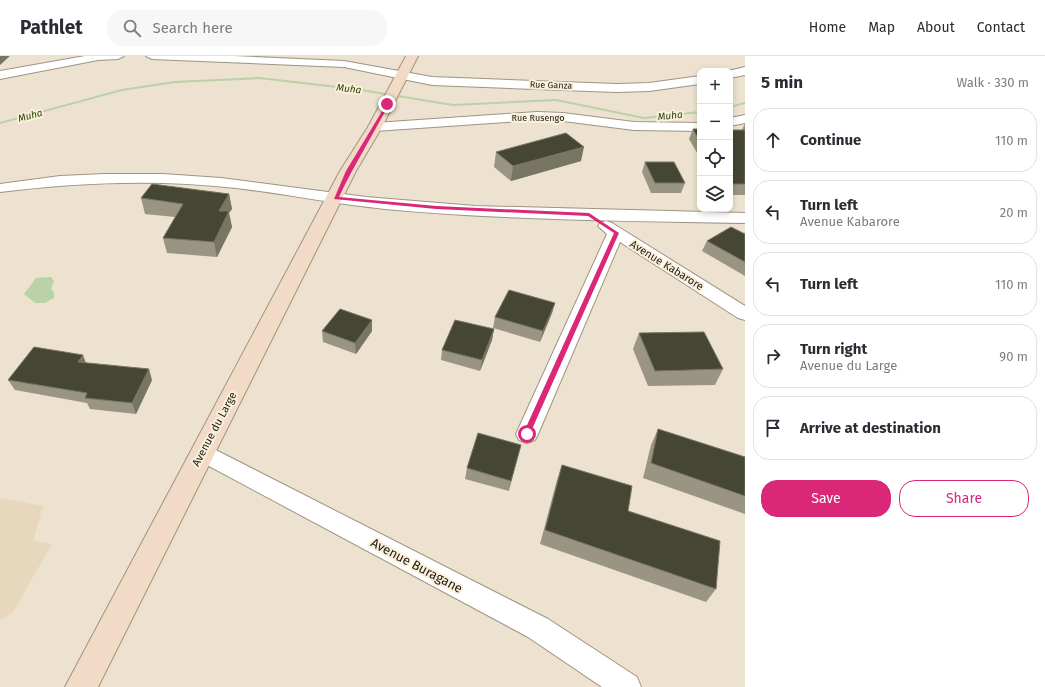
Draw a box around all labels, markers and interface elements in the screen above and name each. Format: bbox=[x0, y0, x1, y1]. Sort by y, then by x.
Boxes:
search box bbox=[107, 10, 387, 46]
text: Pathlet bbox=[20, 16, 83, 39]
icon: search bbox=[121, 17, 143, 39]
text: Search here bbox=[153, 19, 233, 37]
text: Home bbox=[809, 19, 846, 36]
text: Map bbox=[868, 19, 895, 36]
text: About bbox=[917, 19, 955, 36]
text: Contact bbox=[977, 19, 1025, 36]
map controls bbox=[697, 68, 733, 212]
button: + bbox=[697, 68, 733, 104]
text: 5 min bbox=[761, 72, 803, 93]
text: Walk · 330 m bbox=[956, 75, 1029, 90]
street label: Rue Ganza bbox=[530, 79, 573, 91]
water label: Muha bbox=[336, 82, 362, 97]
route end bbox=[378, 95, 396, 113]
button: − bbox=[697, 104, 733, 140]
water label: Muha bbox=[17, 107, 44, 125]
water label: Muha bbox=[657, 109, 683, 123]
street label: Rue Rusengo bbox=[512, 113, 564, 123]
icon: ahead bbox=[762, 129, 784, 151]
text: Continue bbox=[800, 131, 861, 149]
text: 110 m bbox=[995, 133, 1028, 148]
button: locate bbox=[697, 140, 733, 176]
button: layers bbox=[697, 176, 733, 212]
text: Turn left bbox=[800, 196, 858, 214]
icon: left bbox=[762, 201, 784, 223]
text: 20 m bbox=[1000, 205, 1028, 220]
text: Avenue Kabarore bbox=[800, 214, 900, 229]
street label: Avenue Kabarore bbox=[627, 238, 706, 293]
icon: left bbox=[762, 273, 784, 295]
text: Turn left bbox=[800, 275, 858, 293]
text: 110 m bbox=[995, 277, 1028, 292]
text: Turn right bbox=[800, 340, 867, 358]
icon: right bbox=[762, 345, 784, 367]
text: 90 m bbox=[999, 349, 1028, 364]
text: Avenue du Large bbox=[800, 358, 897, 373]
street label: Avenue du Large bbox=[189, 390, 239, 469]
icon: arrive bbox=[762, 417, 784, 439]
text: Arrive at destination bbox=[800, 419, 941, 437]
route start bbox=[518, 425, 536, 443]
button: Save bbox=[761, 480, 891, 517]
button: Share bbox=[899, 480, 1029, 517]
street label: Avenue Buragane bbox=[368, 535, 465, 596]

